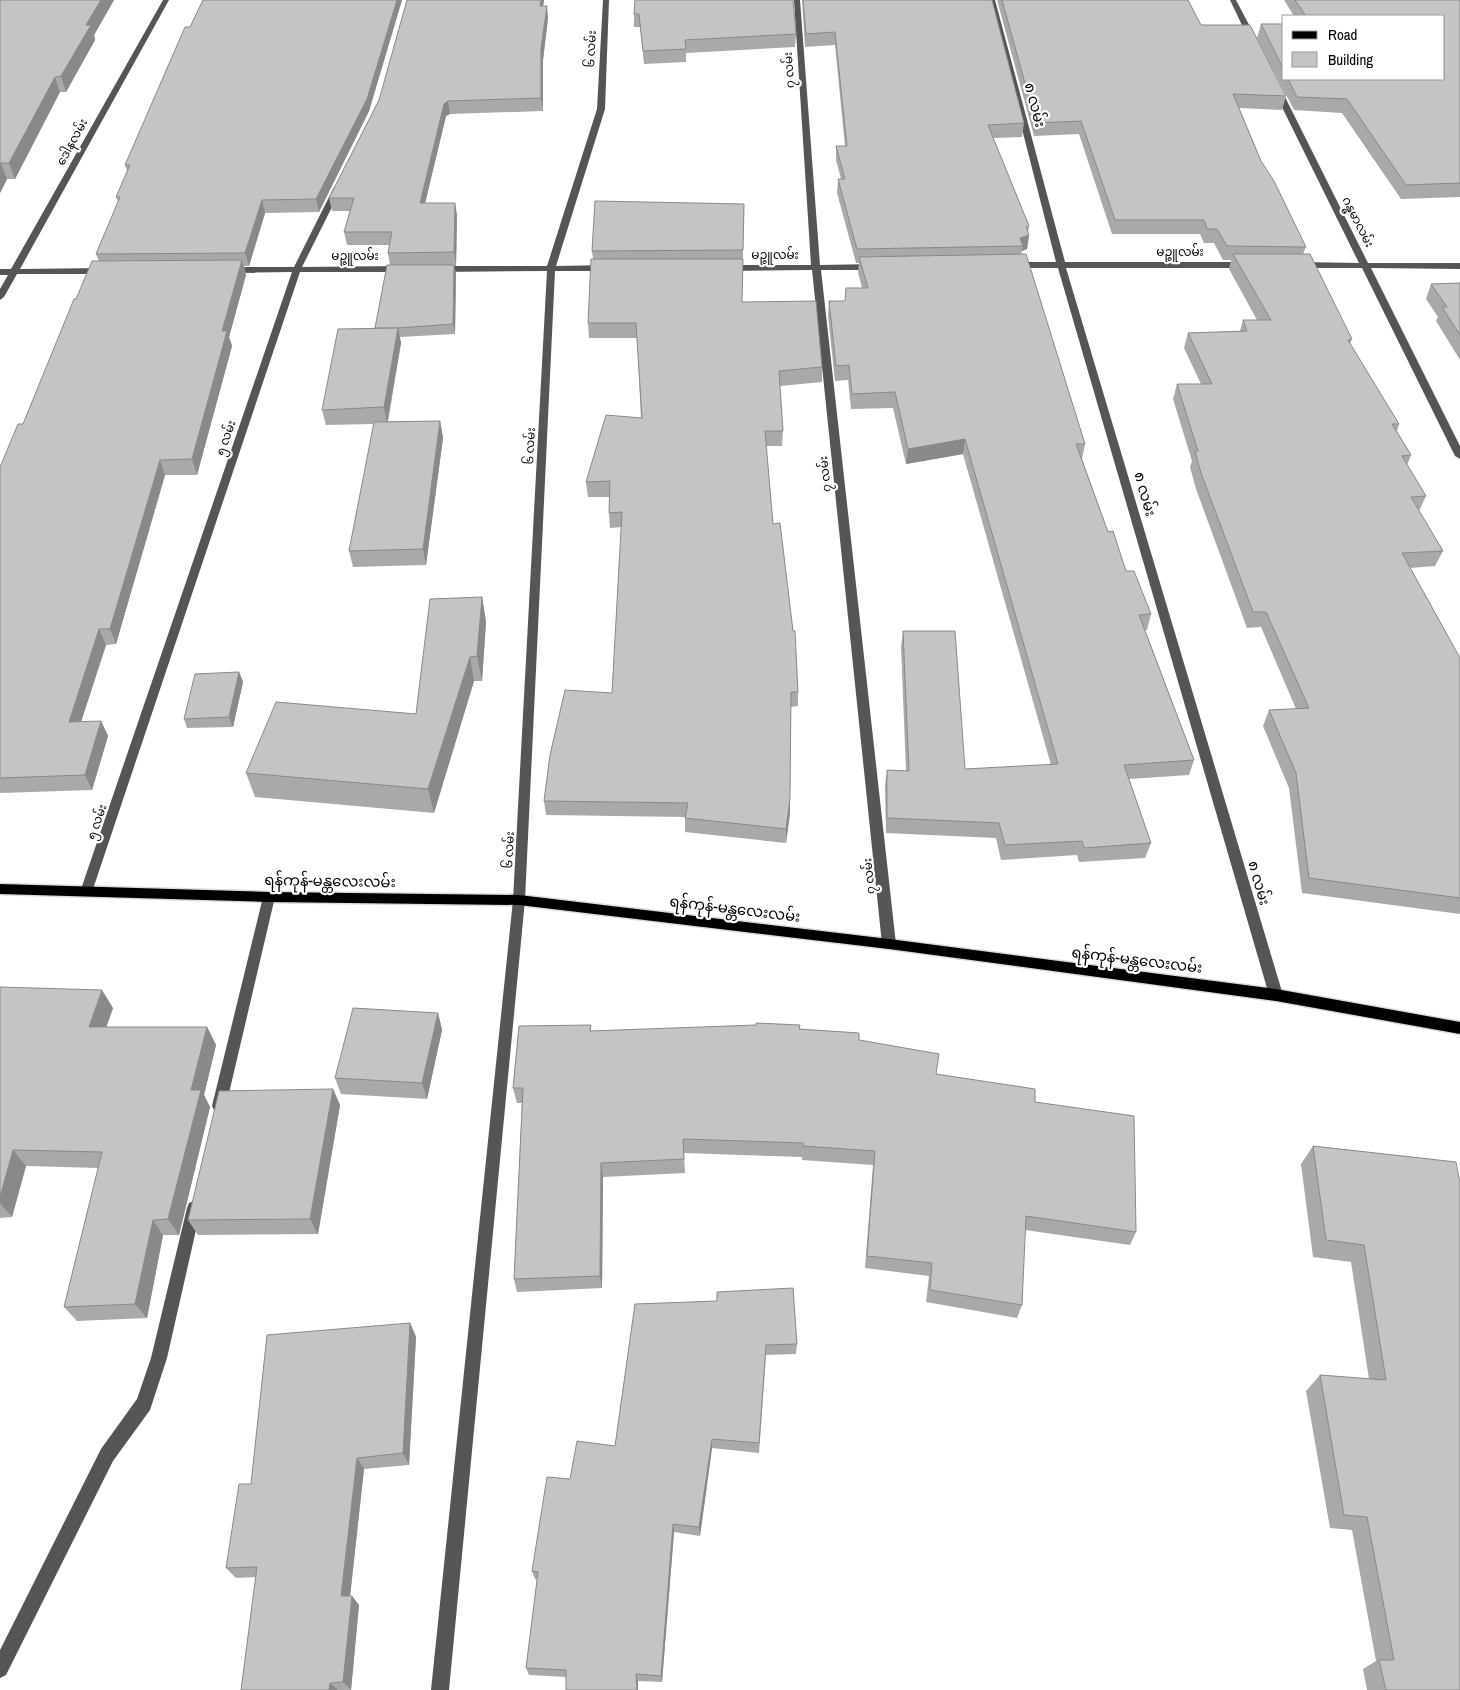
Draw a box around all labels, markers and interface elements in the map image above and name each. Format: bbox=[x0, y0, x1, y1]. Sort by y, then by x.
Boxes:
legend bbox=[1282, 15, 1445, 80]
text: Road bbox=[1328, 24, 1357, 45]
street label: ၆ လမ်း bbox=[581, 30, 600, 68]
text: Building bbox=[1328, 49, 1373, 70]
street label: ၇ လမ်း bbox=[779, 51, 800, 89]
street label: ၈ လမ်း bbox=[1019, 80, 1052, 130]
street label: ဒေါနလမ်း bbox=[52, 115, 93, 169]
street label: ဂန္ဓမာလမ်း bbox=[1336, 193, 1378, 251]
street label: မဉ္ဇူလမ်း bbox=[1156, 243, 1204, 262]
street label: မဉ္ဇူလမ်း bbox=[751, 246, 799, 265]
street label: မဉ္ဇူလမ်း bbox=[331, 247, 379, 266]
street label: ၅ လမ်း bbox=[212, 418, 241, 459]
street label: ၆ လမ်း bbox=[520, 427, 539, 465]
street label: ၇ လမ်း bbox=[814, 455, 837, 493]
street label: ၈ လမ်း bbox=[1129, 469, 1162, 519]
street label: ၅ လမ်း bbox=[83, 802, 112, 843]
street label: ၆ လမ်း bbox=[499, 831, 518, 869]
street label: ၇ လမ်း bbox=[858, 857, 881, 895]
street label: ၈ လမ်း bbox=[1243, 858, 1276, 908]
street label: ရန်ကုန်-မန္တလေးလမ်း bbox=[264, 869, 396, 894]
street label: ရန်ကုန်-မန္တလေးလမ်း bbox=[668, 890, 802, 929]
street label: ရန်ကုန်-မန္တလေးလမ်း bbox=[1070, 941, 1204, 980]

